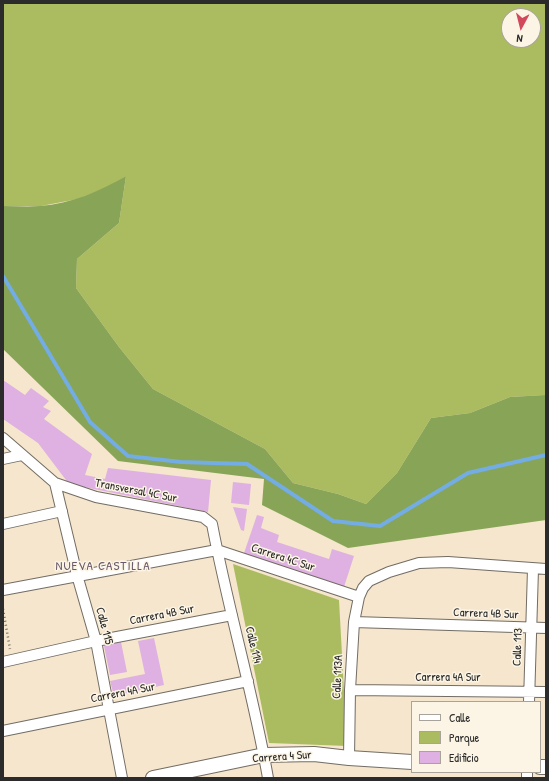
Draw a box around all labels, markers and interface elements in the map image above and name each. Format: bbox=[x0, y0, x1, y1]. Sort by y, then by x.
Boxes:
north arrow bbox=[501, 8, 541, 48]
text: N bbox=[516, 32, 523, 46]
street label: Transversal 4C Sur bbox=[94, 476, 178, 506]
street label: Carrera 4C Sur bbox=[249, 541, 317, 575]
district label: NUEVA CASTILLA bbox=[55, 559, 151, 575]
street label: Carrera 4B Sur bbox=[128, 602, 196, 628]
street label: Calle 115 bbox=[92, 606, 116, 646]
street label: Carrera 4B Sur bbox=[453, 606, 519, 622]
street label: Calle 114 bbox=[242, 625, 264, 665]
street label: Calle 113 bbox=[510, 628, 526, 666]
street label: Calle 113A bbox=[330, 655, 346, 699]
street label: Carrera 4A Sur bbox=[415, 671, 481, 685]
street label: Carrera 4A Sur bbox=[90, 680, 156, 706]
legend bbox=[411, 701, 541, 773]
text: Calle bbox=[449, 709, 470, 726]
text: Parque bbox=[449, 729, 479, 746]
street label: Carrera 4 Sur bbox=[252, 748, 312, 766]
text: Edificio bbox=[449, 749, 479, 766]

